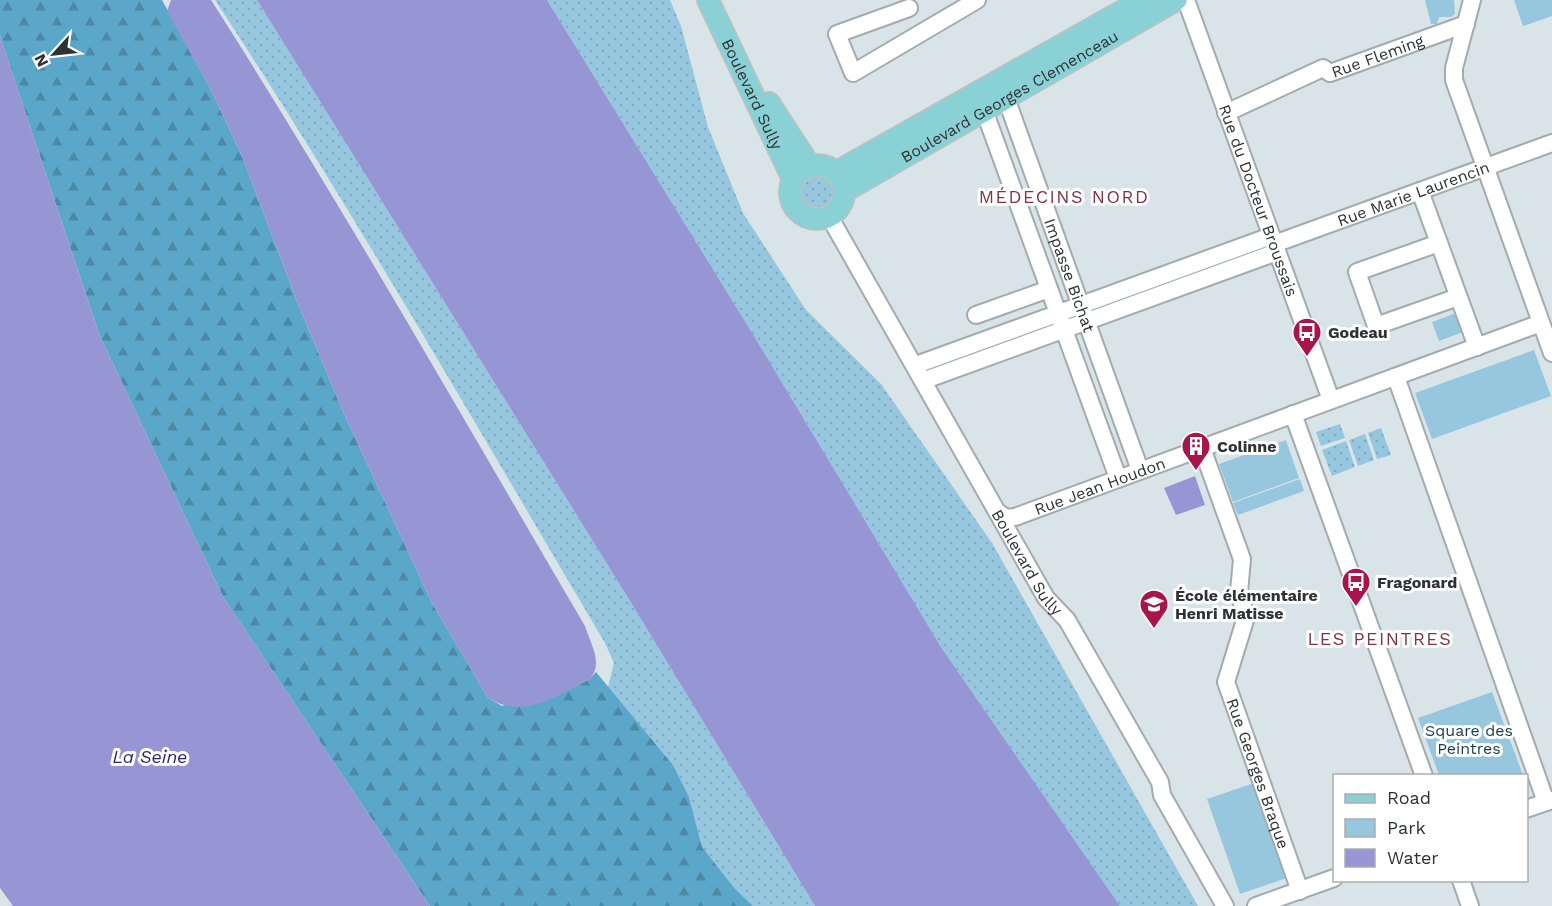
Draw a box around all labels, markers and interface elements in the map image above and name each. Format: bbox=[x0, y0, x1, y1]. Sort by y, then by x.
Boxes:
north arrow bbox=[24, 24, 84, 84]
street label: Boulevard Georges Clemenceau bbox=[897, 26, 1121, 166]
street label: Rue Fleming bbox=[1329, 30, 1427, 81]
street label: Boulevard Sully bbox=[718, 35, 787, 153]
text: N bbox=[30, 51, 52, 70]
street label: Rue du Docteur Broussais bbox=[1215, 102, 1302, 299]
street label: Rue Marie Laurencin bbox=[1335, 157, 1492, 230]
district label: MÉDECINS NORD bbox=[979, 186, 1149, 207]
street label: Impasse Bichat bbox=[1041, 216, 1099, 335]
bus stop icon: Godeau bbox=[1291, 316, 1323, 358]
place label: Godeau bbox=[1328, 323, 1388, 342]
building icon: Colinne bbox=[1180, 430, 1212, 472]
place label: Colinne bbox=[1217, 437, 1276, 456]
street label: Rue Jean Houdon bbox=[1032, 453, 1168, 519]
street label: Boulevard Sully bbox=[988, 506, 1067, 620]
bus stop icon: Fragonard bbox=[1340, 566, 1372, 608]
place label: Fragonard bbox=[1377, 573, 1457, 592]
place label: École élémentaire Henri Matisse bbox=[1175, 586, 1318, 623]
school or university icon: École élémentaire Henri Matisse bbox=[1138, 588, 1170, 630]
district label: LES PEINTRES bbox=[1308, 628, 1452, 649]
street label: Rue Georges Braque bbox=[1223, 696, 1294, 851]
park label: Square des Peintres bbox=[1425, 721, 1513, 758]
water label: La Seine bbox=[113, 746, 187, 767]
legend bbox=[1333, 774, 1528, 882]
text: Road bbox=[1387, 787, 1431, 808]
text: Park bbox=[1387, 817, 1426, 838]
text: Water bbox=[1387, 847, 1439, 868]

